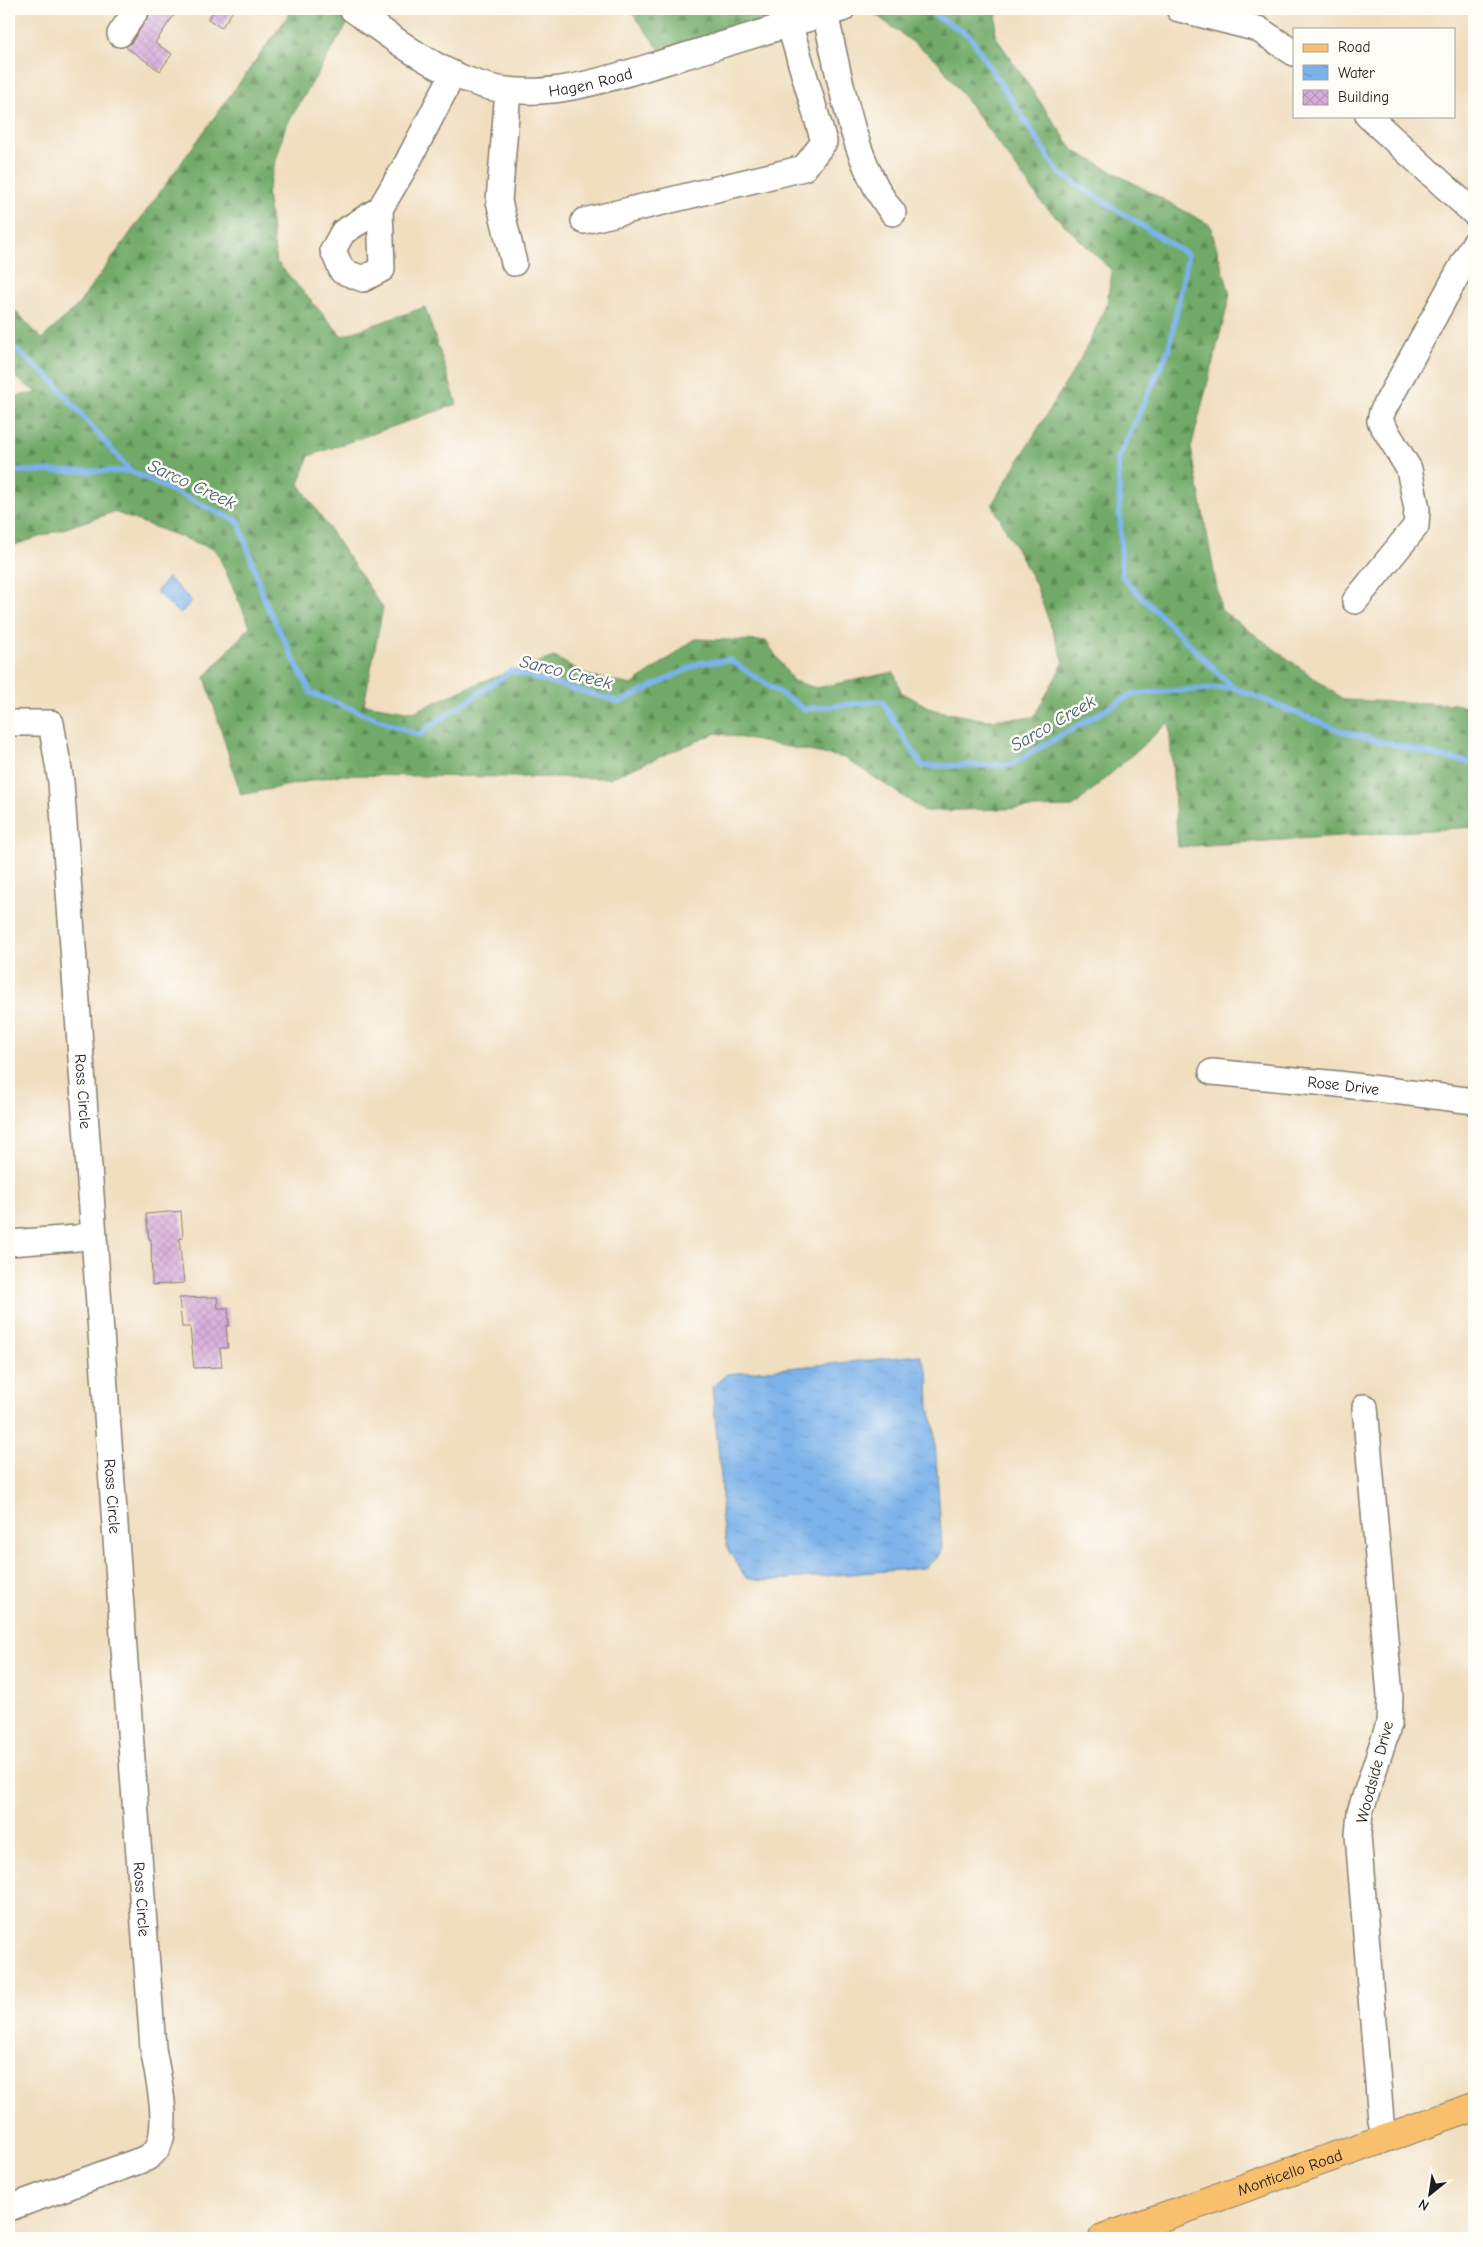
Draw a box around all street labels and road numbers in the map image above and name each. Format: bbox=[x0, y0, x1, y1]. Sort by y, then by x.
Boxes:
street label: Hagen Road bbox=[548, 64, 634, 100]
street label: Ross Circle bbox=[71, 1053, 94, 1129]
street label: Rose Drive bbox=[1307, 1073, 1380, 1099]
street label: Ross Circle bbox=[100, 1458, 124, 1534]
street label: Woodside Drive bbox=[1353, 1719, 1397, 1825]
street label: Ross Circle bbox=[129, 1861, 153, 1937]
street label: Monticello Road bbox=[1235, 2146, 1345, 2200]

